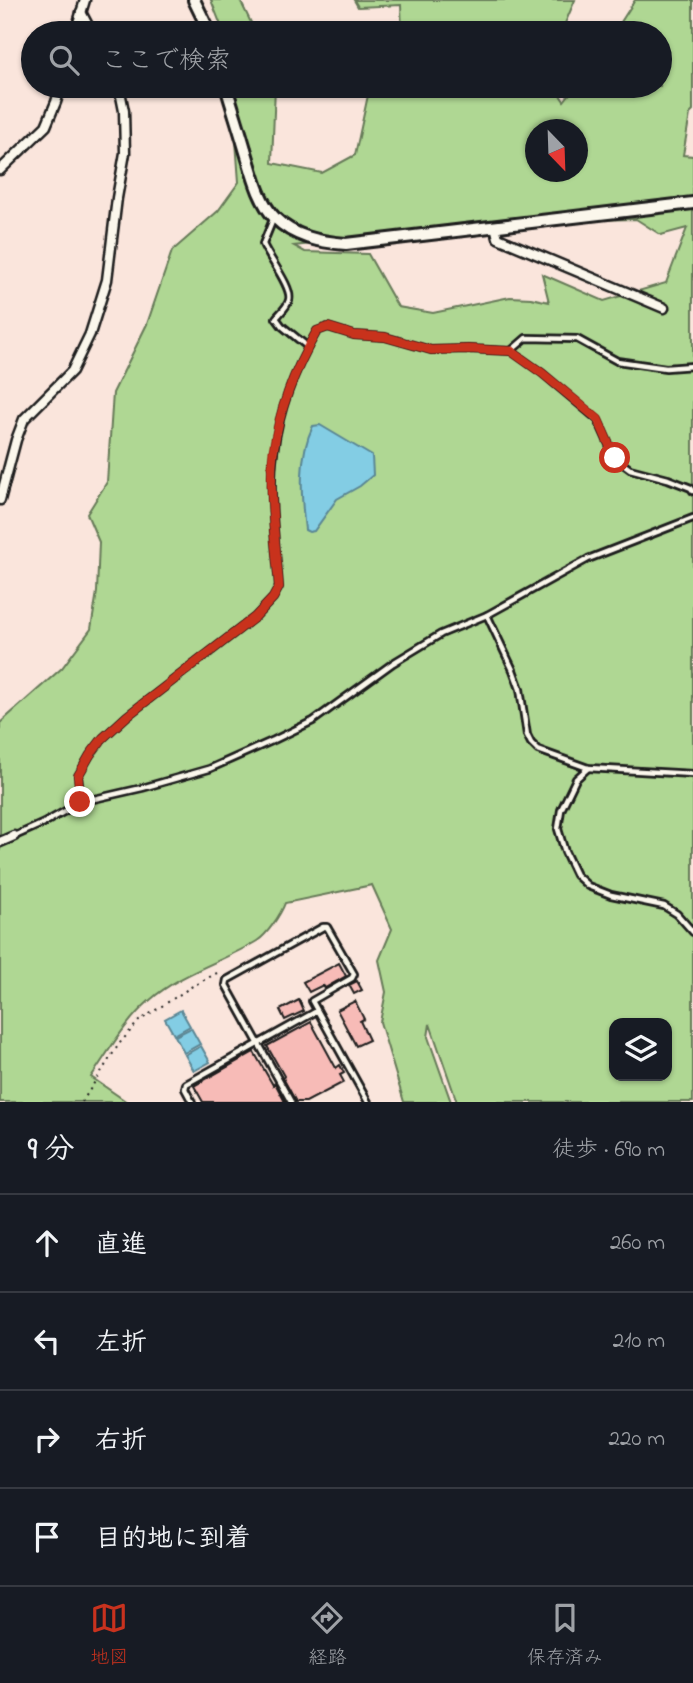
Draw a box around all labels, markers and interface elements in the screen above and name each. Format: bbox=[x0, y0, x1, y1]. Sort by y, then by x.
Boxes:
search box bbox=[21, 21, 672, 98]
icon: search bbox=[45, 41, 83, 79]
text: ここで検索 bbox=[101, 43, 231, 81]
north arrow bbox=[525, 119, 588, 182]
route start bbox=[599, 442, 630, 473]
route end bbox=[64, 786, 95, 817]
map controls bbox=[609, 1018, 672, 1081]
button: layers bbox=[609, 1018, 672, 1081]
text: 9 分 bbox=[28, 1129, 75, 1173]
text: 徒歩 · 690 m bbox=[552, 1134, 665, 1167]
icon: ahead bbox=[28, 1224, 66, 1262]
text: 直進 bbox=[95, 1227, 147, 1265]
text: 260 m bbox=[610, 1227, 665, 1260]
icon: left bbox=[28, 1322, 66, 1360]
text: 左折 bbox=[95, 1325, 147, 1363]
text: 210 m bbox=[613, 1325, 665, 1358]
icon: right bbox=[28, 1420, 66, 1458]
text: 右折 bbox=[95, 1423, 147, 1461]
text: 220 m bbox=[609, 1423, 665, 1456]
icon: arrive bbox=[28, 1518, 66, 1556]
text: 目的地に到着 bbox=[95, 1521, 251, 1559]
tab: 地図 bbox=[90, 1599, 128, 1672]
tab: 経路 bbox=[308, 1599, 347, 1672]
tab: 保存済み bbox=[527, 1599, 603, 1672]

